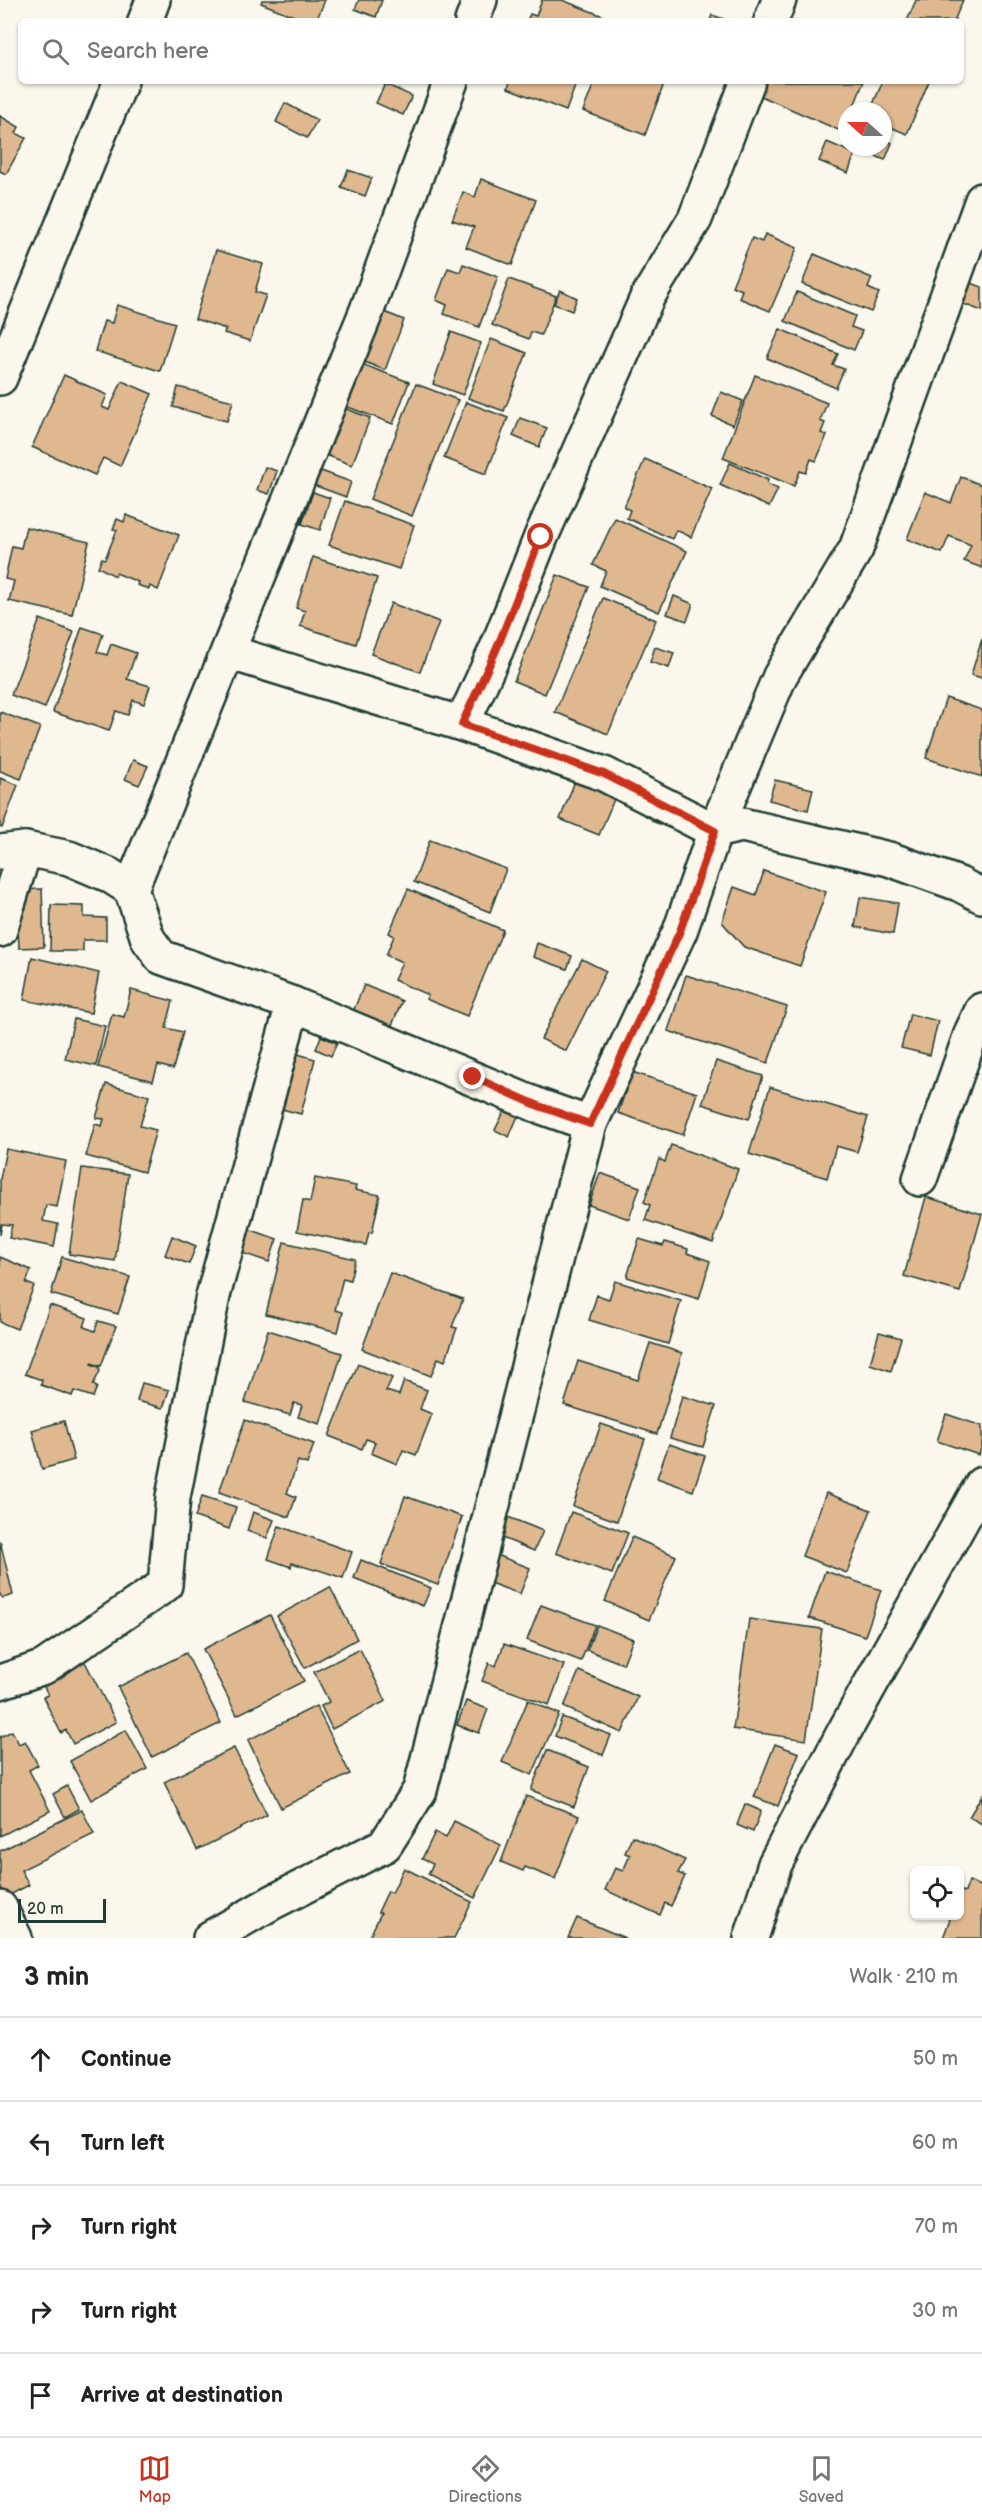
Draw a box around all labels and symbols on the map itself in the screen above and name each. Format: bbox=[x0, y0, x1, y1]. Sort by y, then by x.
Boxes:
north arrow bbox=[838, 102, 892, 156]
route start bbox=[527, 523, 553, 549]
route end bbox=[459, 1063, 485, 1089]
scale bar bbox=[18, 1896, 106, 1924]

